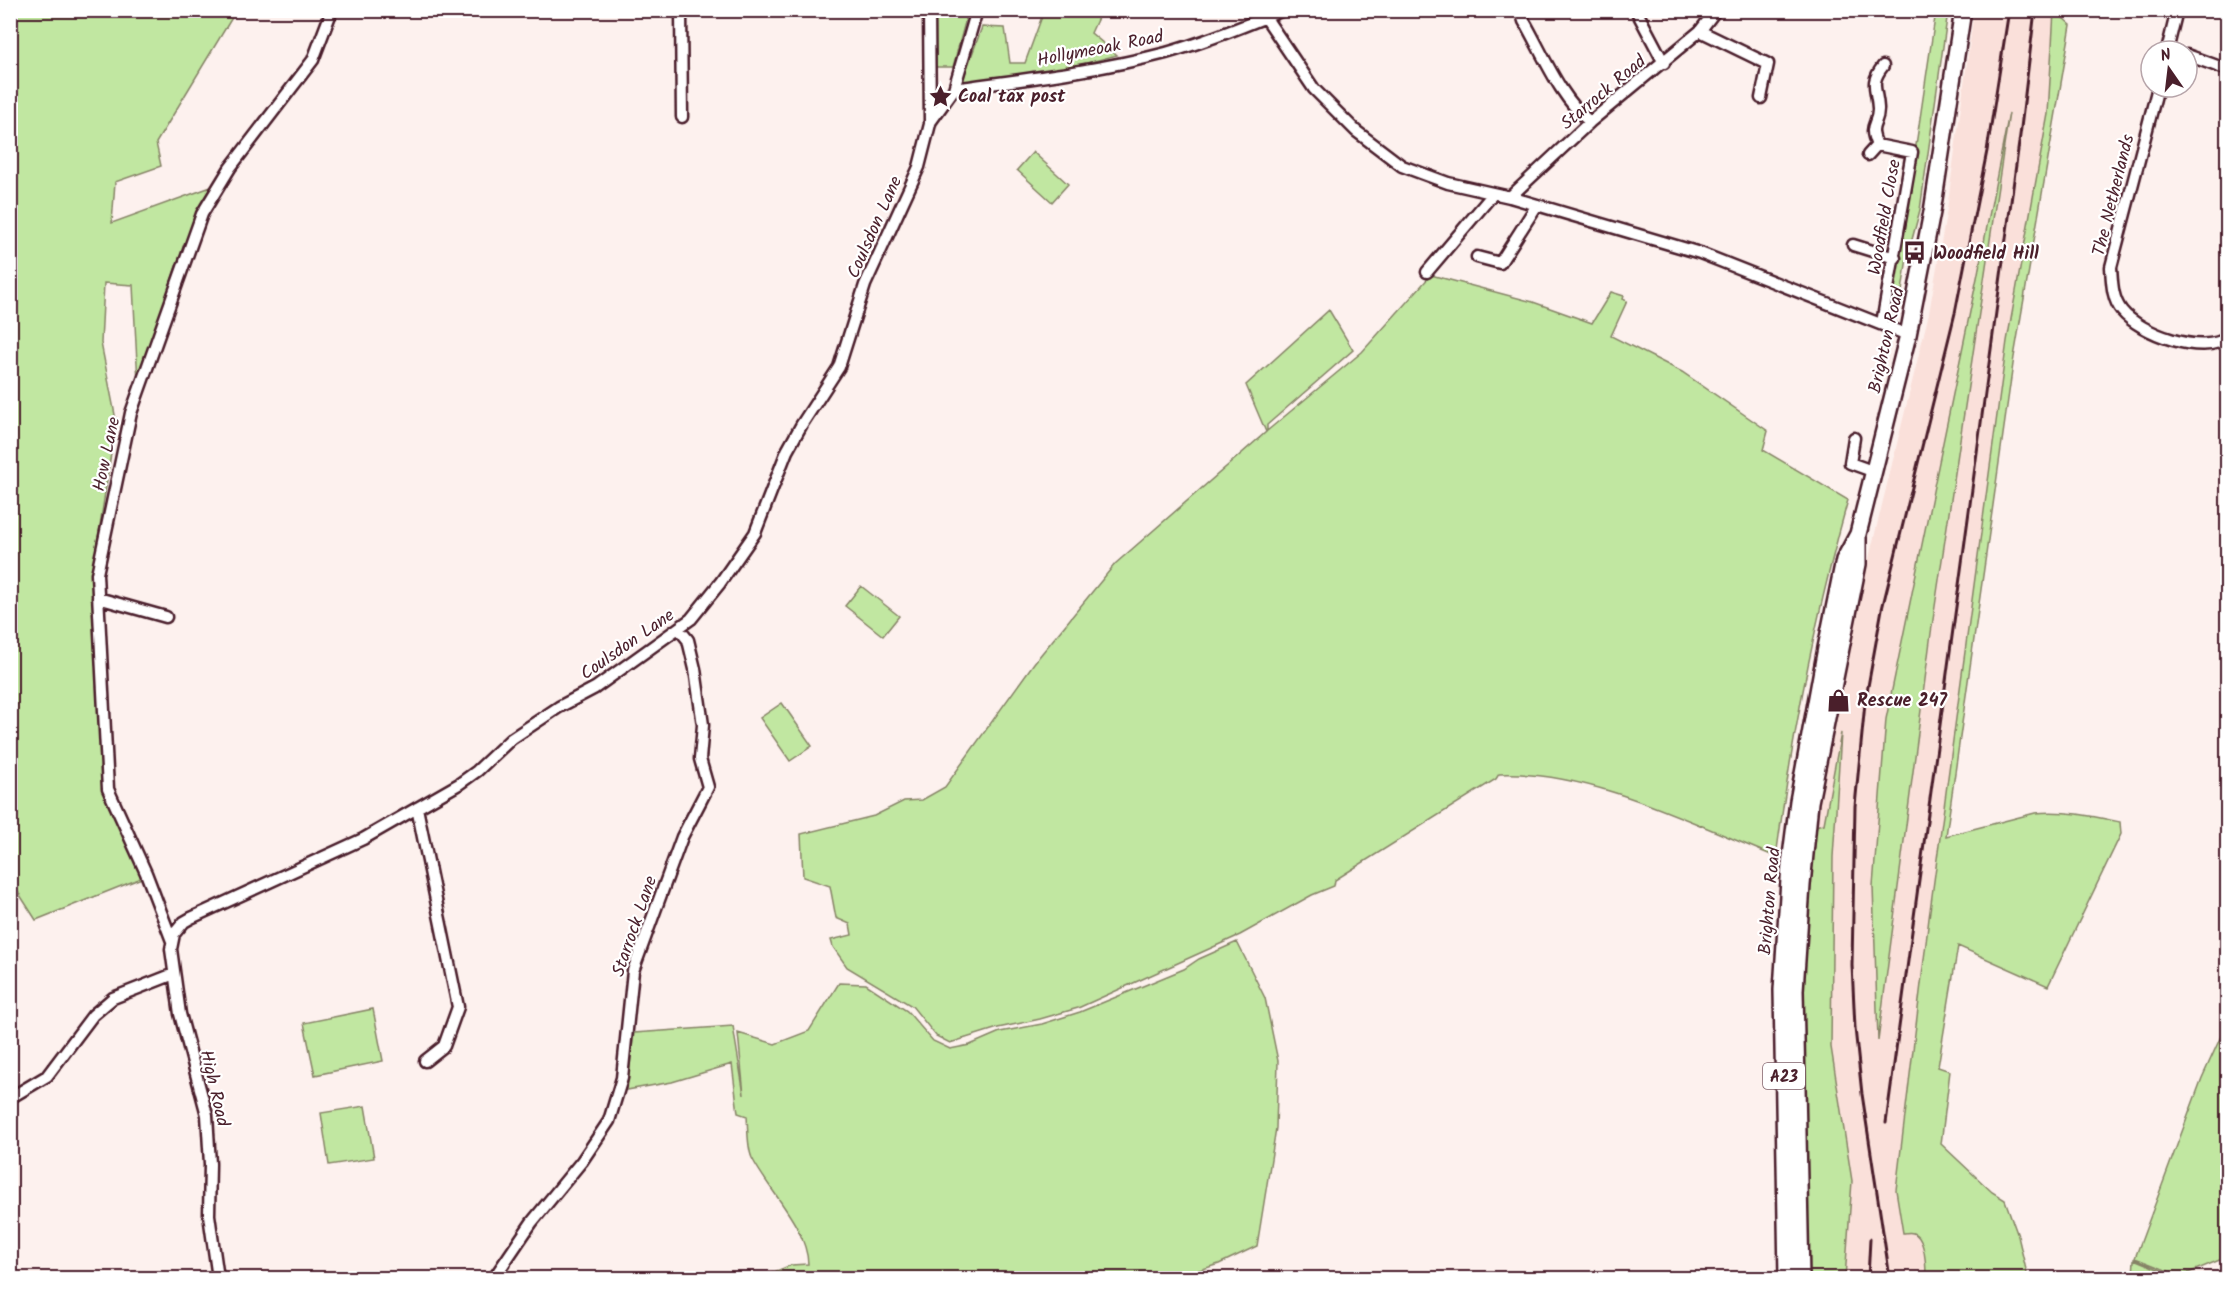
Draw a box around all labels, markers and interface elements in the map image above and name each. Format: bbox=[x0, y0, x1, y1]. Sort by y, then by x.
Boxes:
street label: Hollymeoak Road bbox=[1035, 23, 1167, 76]
north arrow bbox=[2139, 39, 2199, 99]
text: N bbox=[2158, 43, 2174, 69]
street label: Starrock Road bbox=[1555, 48, 1654, 138]
place icon: Coal tax post bbox=[927, 83, 953, 109]
place label: Coal tax post bbox=[958, 83, 1066, 112]
street label: The Netherlands bbox=[2085, 131, 2144, 259]
street label: Woodfield Close bbox=[1861, 157, 1910, 277]
street label: Coulsdon Lane bbox=[840, 172, 911, 284]
bus stop icon: Woodfield Hill bbox=[1902, 240, 1928, 266]
place label: Woodfield Hill bbox=[1933, 240, 2039, 269]
street label: Brighton Road bbox=[1861, 284, 1914, 396]
street label: How Lane bbox=[85, 414, 130, 494]
street label: Coulsdon Lane bbox=[575, 602, 681, 689]
shop icon: Rescue 247 bbox=[1826, 687, 1852, 713]
place label: Rescue 247 bbox=[1857, 687, 1948, 716]
street label: Brighton Road bbox=[1751, 845, 1790, 956]
street label: Starrock Lane bbox=[605, 872, 666, 981]
street label: High Road bbox=[191, 1047, 237, 1131]
road number: A23 bbox=[1763, 1063, 1805, 1089]

